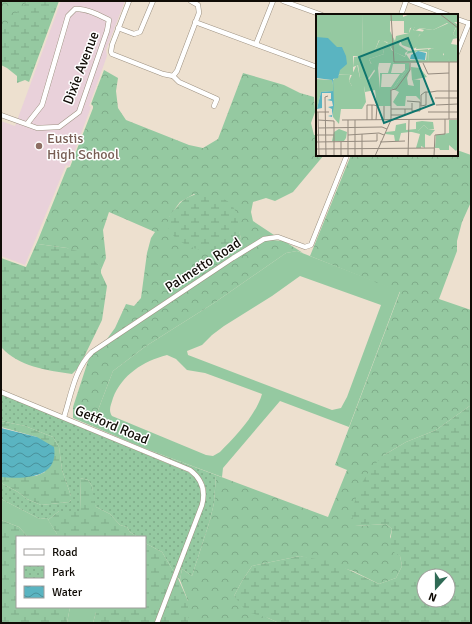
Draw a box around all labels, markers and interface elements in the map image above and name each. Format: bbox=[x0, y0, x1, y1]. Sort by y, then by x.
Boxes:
inset map bbox=[316, 14, 458, 156]
street label: Dixie Avenue bbox=[59, 29, 103, 107]
place label: Eustis High School bbox=[47, 130, 119, 163]
marker: Eustis High School bbox=[34, 141, 44, 151]
street label: Palmetto Road bbox=[162, 234, 244, 296]
street label: Getford Road bbox=[73, 402, 151, 448]
legend bbox=[16, 536, 146, 608]
text: Road bbox=[52, 545, 78, 560]
text: Park bbox=[52, 565, 75, 580]
north arrow bbox=[416, 568, 456, 608]
text: Water bbox=[52, 585, 83, 600]
text: N bbox=[427, 589, 438, 604]

